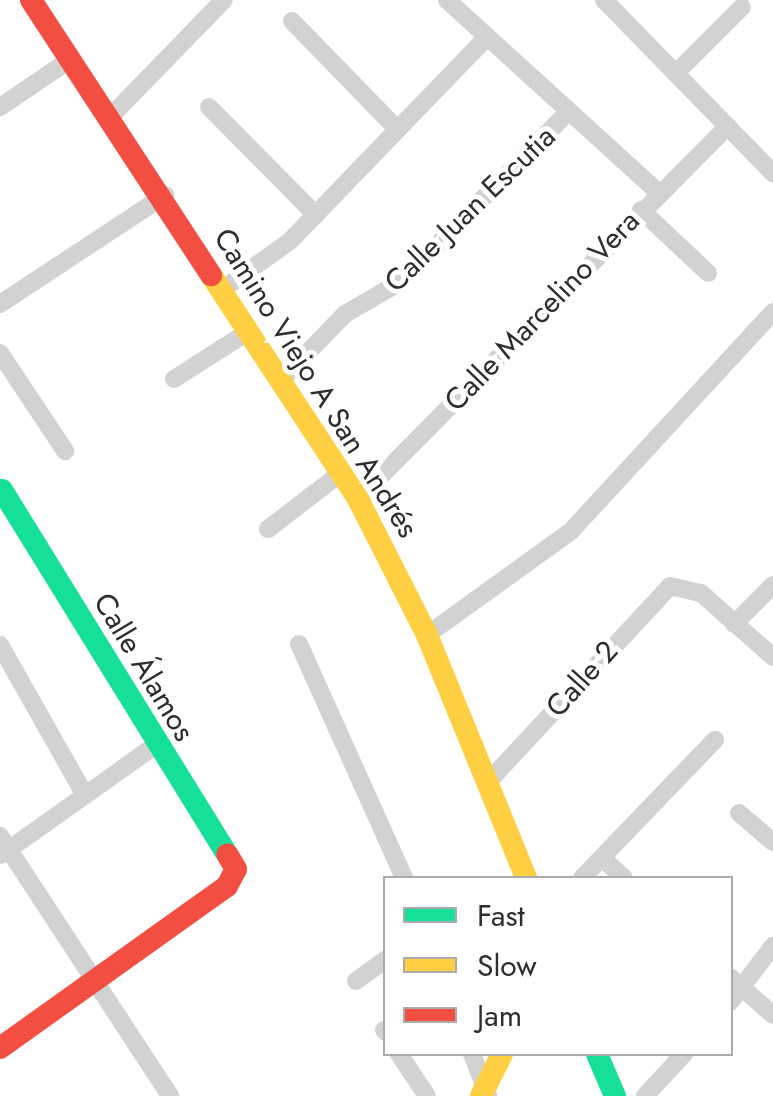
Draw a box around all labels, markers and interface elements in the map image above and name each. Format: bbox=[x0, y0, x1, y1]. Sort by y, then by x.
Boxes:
street label: Calle Juan Escutia bbox=[377, 118, 563, 300]
street label: Calle Marcelino Vera bbox=[437, 203, 647, 419]
street label: Camino Viejo A San Andrés bbox=[206, 222, 426, 544]
street label: Calle Álamos bbox=[86, 586, 202, 748]
street label: Calle 2 bbox=[538, 633, 626, 725]
legend bbox=[383, 876, 733, 1056]
text: Fast bbox=[477, 894, 525, 937]
text: Slow bbox=[477, 944, 537, 987]
text: Jam bbox=[477, 994, 522, 1037]

